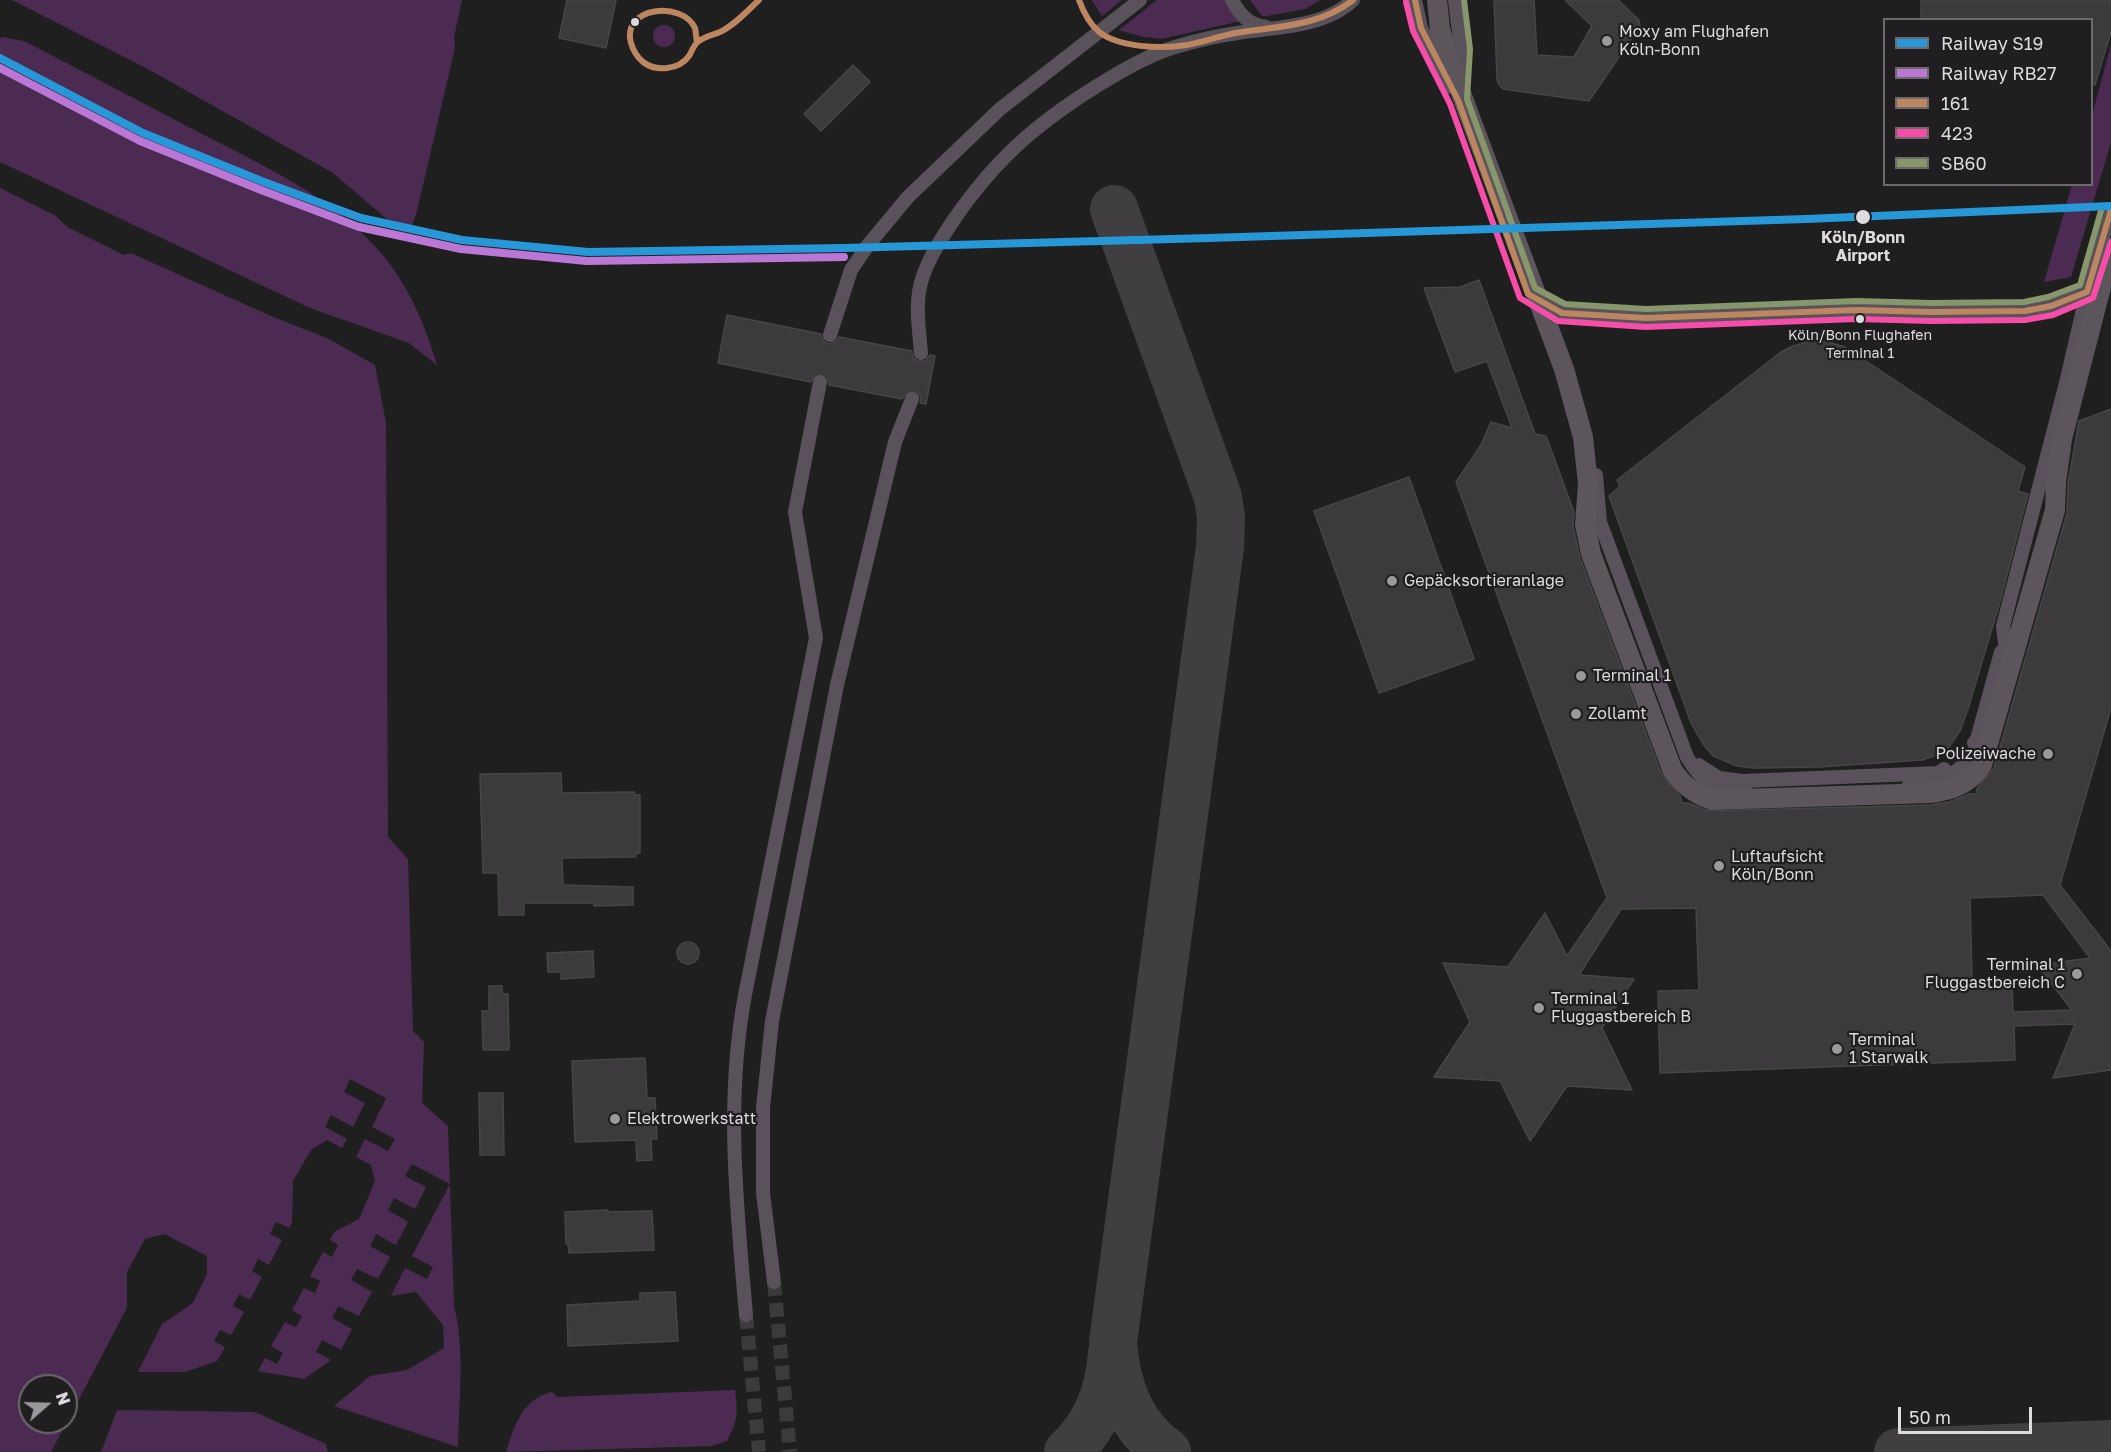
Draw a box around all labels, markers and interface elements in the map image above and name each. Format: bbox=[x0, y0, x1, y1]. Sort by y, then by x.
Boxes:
unlabelled marker bbox=[629, 16, 641, 28]
legend bbox=[1883, 18, 2093, 186]
place label: Moxy am Flughafen Köln-Bonn bbox=[1619, 22, 1769, 60]
text: Railway S19 bbox=[1941, 32, 2043, 54]
marker: Moxy am Flughafen Köln-Bonn bbox=[1600, 34, 1614, 48]
text: Railway RB27 bbox=[1941, 62, 2057, 84]
text: 161 bbox=[1941, 92, 1969, 114]
text: 423 bbox=[1941, 122, 1973, 144]
text: SB60 bbox=[1941, 152, 1987, 174]
marker: Köln/Bonn Airport bbox=[1854, 208, 1872, 226]
place label: Köln/Bonn Airport bbox=[1821, 228, 1905, 266]
marker: Köln/Bonn Flughafen Terminal 1 bbox=[1854, 313, 1866, 325]
place label: Köln/Bonn Flughafen Terminal 1 bbox=[1788, 328, 1932, 360]
place label: Gepäcksortieranlage bbox=[1404, 571, 1564, 591]
marker: Gepäcksortieranlage bbox=[1385, 574, 1399, 588]
place label: Terminal 1 bbox=[1593, 666, 1671, 686]
marker: Terminal 1 bbox=[1574, 669, 1588, 683]
place label: Zollamt bbox=[1588, 704, 1647, 724]
marker: Zollamt bbox=[1569, 707, 1583, 721]
place label: Polizeiwache bbox=[1935, 744, 2036, 764]
marker: Polizeiwache bbox=[2041, 747, 2055, 761]
place label: Luftaufsicht Köln/Bonn bbox=[1731, 847, 1824, 885]
marker: Luftaufsicht Köln/Bonn bbox=[1712, 859, 1726, 873]
place label: Terminal 1 Fluggastbereich C bbox=[1925, 955, 2065, 993]
marker: Terminal 1 Fluggastbereich C bbox=[2070, 967, 2084, 981]
place label: Terminal 1 Fluggastbereich B bbox=[1551, 989, 1691, 1027]
marker: Terminal 1 Fluggastbereich B bbox=[1532, 1001, 1546, 1015]
place label: Terminal 1 Starwalk bbox=[1849, 1030, 1929, 1068]
marker: Terminal 1 Starwalk bbox=[1830, 1042, 1844, 1056]
place label: Elektrowerkstatt bbox=[627, 1109, 756, 1129]
marker: Elektrowerkstatt bbox=[608, 1112, 622, 1126]
north arrow bbox=[18, 1374, 78, 1434]
text: N bbox=[52, 1389, 75, 1408]
scale bar bbox=[1901, 1395, 2034, 1433]
text: 50 m bbox=[1909, 1406, 1951, 1428]

